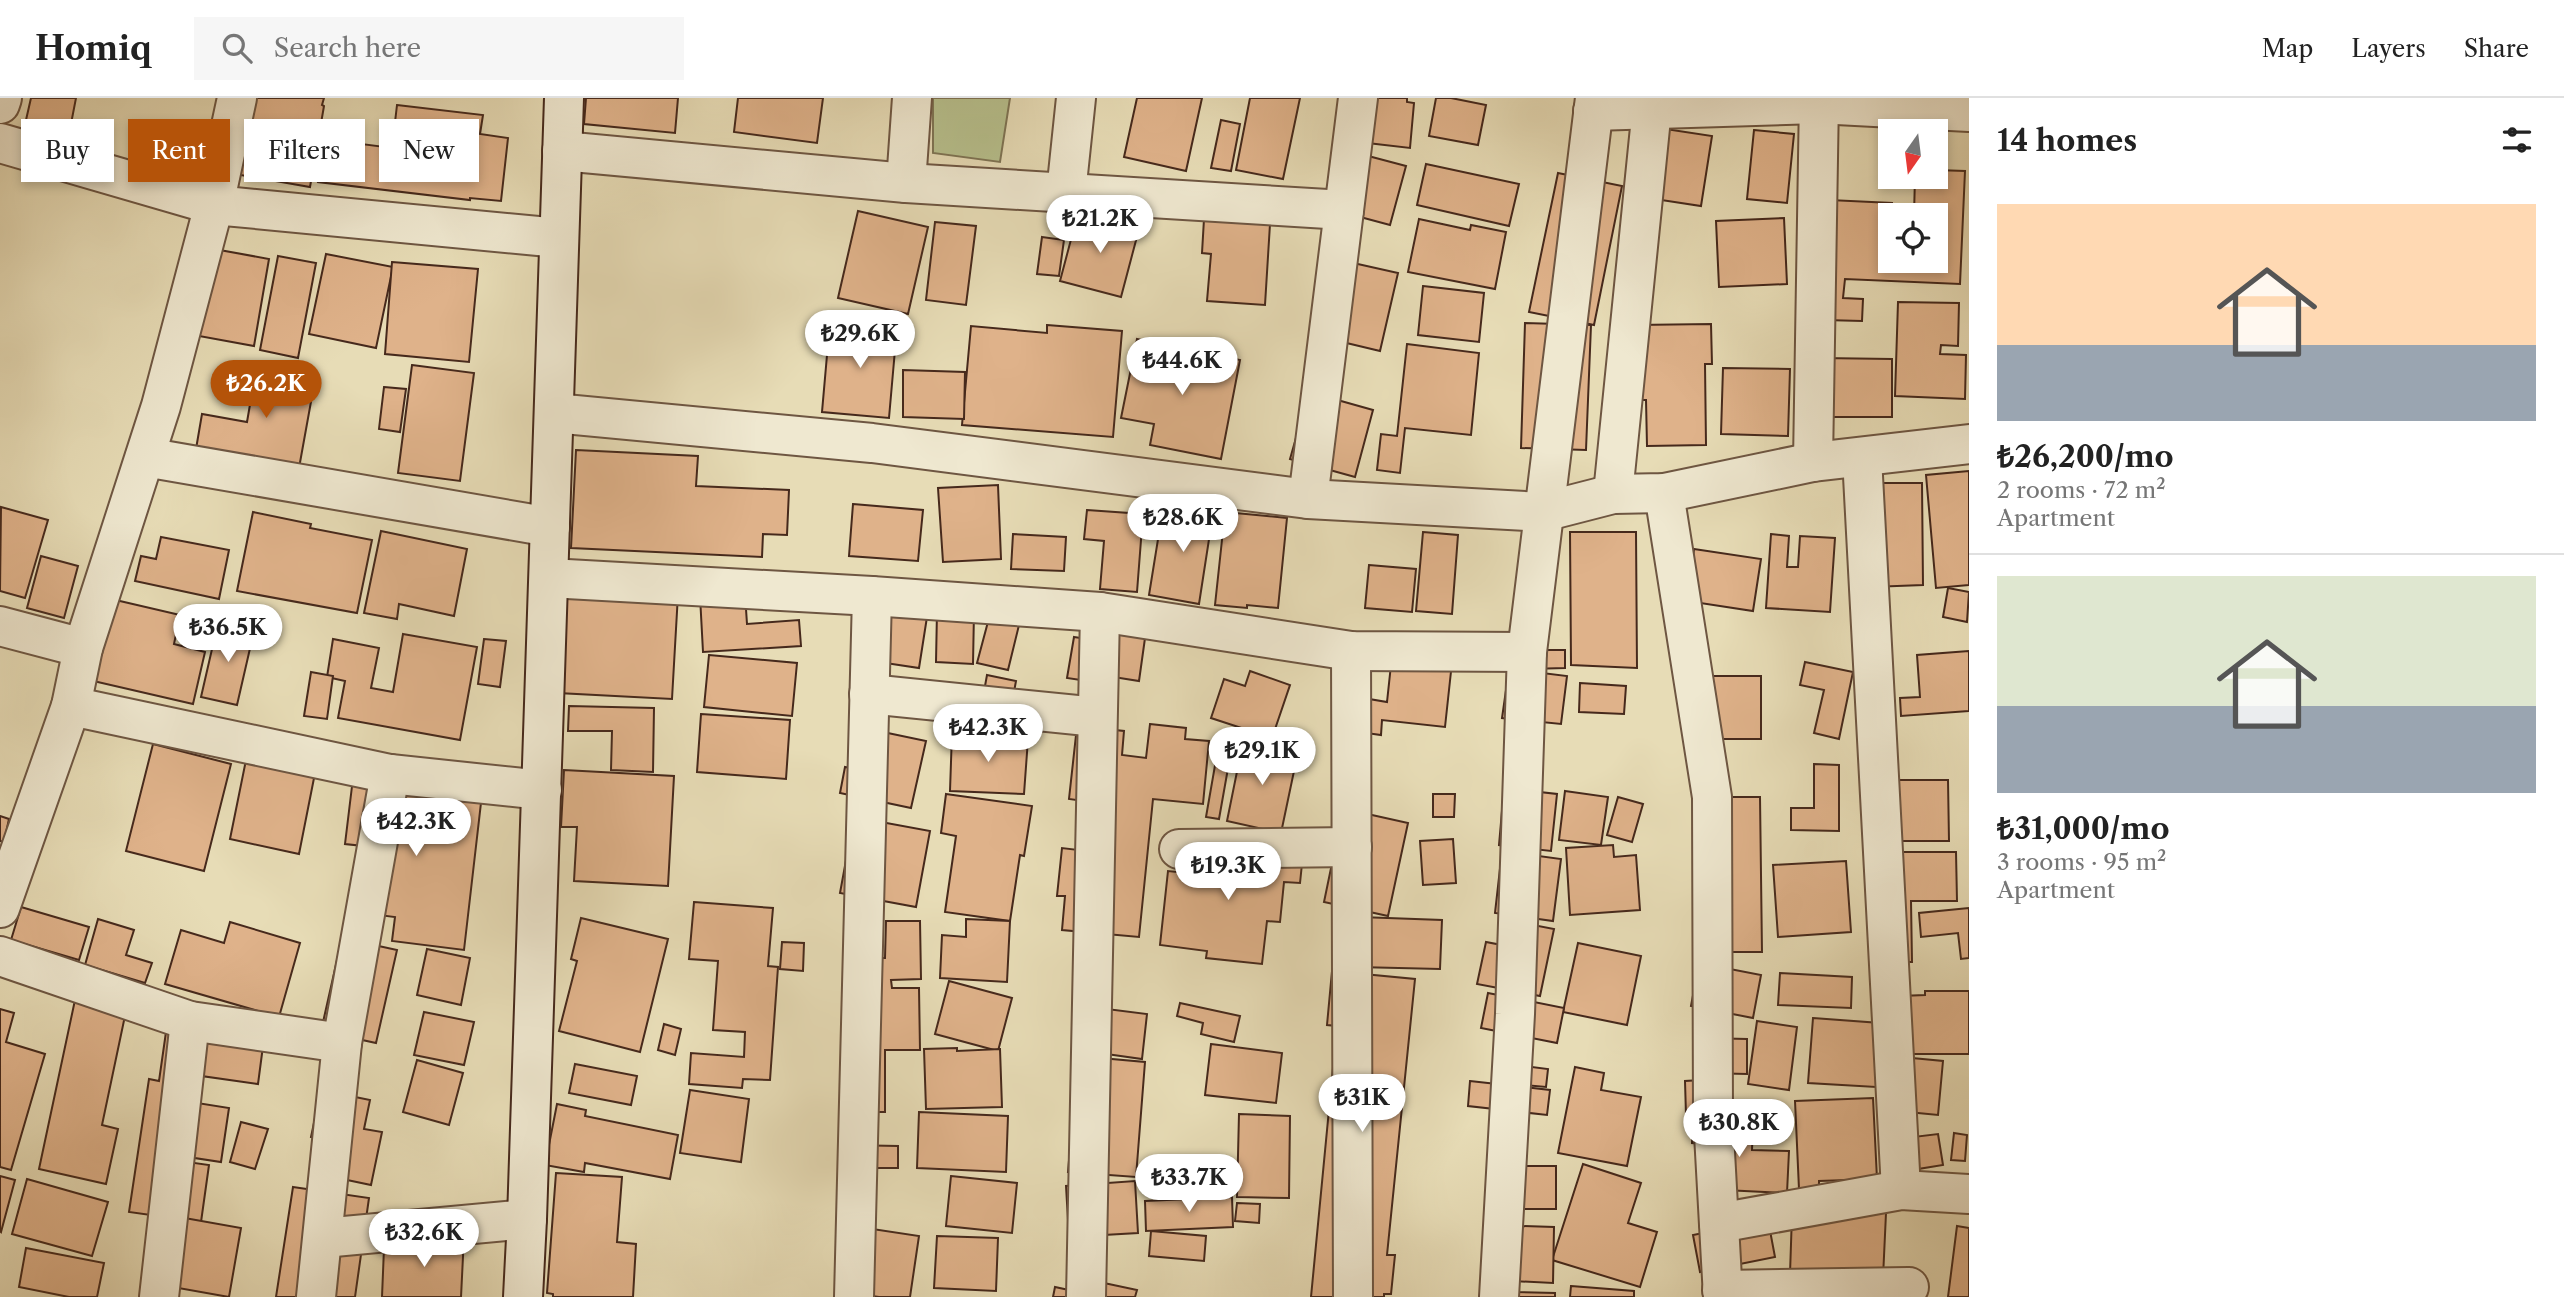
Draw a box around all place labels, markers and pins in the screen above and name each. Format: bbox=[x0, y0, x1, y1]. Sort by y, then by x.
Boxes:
pin: ₺21.2K bbox=[1043, 195, 1157, 255]
pin: ₺29.6K bbox=[803, 310, 917, 370]
pin: ₺44.6K bbox=[1125, 338, 1239, 397]
pin: ₺26.2K bbox=[209, 360, 323, 420]
pin: ₺28.6K bbox=[1126, 494, 1240, 554]
pin: ₺36.5K bbox=[171, 604, 285, 664]
pin: ₺42.3K bbox=[931, 704, 1045, 764]
pin: ₺29.1K bbox=[1205, 728, 1319, 787]
pin: ₺42.3K bbox=[359, 798, 473, 858]
pin: ₺19.3K bbox=[1171, 842, 1285, 902]
pin: ₺31K bbox=[1321, 1074, 1403, 1134]
pin: ₺30.8K bbox=[1682, 1100, 1796, 1159]
pin: ₺33.7K bbox=[1132, 1154, 1246, 1214]
pin: ₺32.6K bbox=[367, 1210, 481, 1269]

